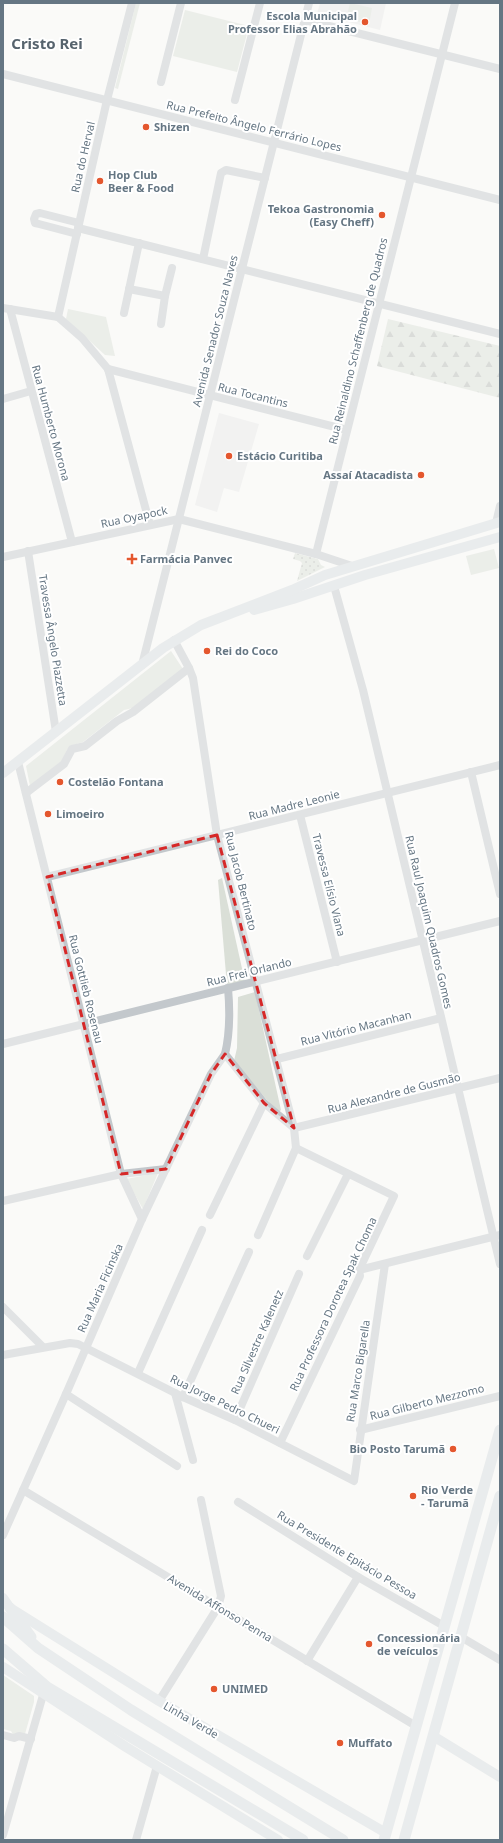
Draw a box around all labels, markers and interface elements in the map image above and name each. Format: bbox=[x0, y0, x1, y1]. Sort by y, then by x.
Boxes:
place label: Escola Municipal Professor Elias Abrahão bbox=[228, 8, 357, 36]
marker: Escola Municipal Professor Elias Abrahão bbox=[360, 17, 370, 27]
district label: Cristo Rei bbox=[11, 33, 83, 53]
street label: Rua Prefeito Ângelo Ferrário Lopes bbox=[165, 96, 343, 155]
place label: Shizen bbox=[154, 119, 190, 134]
street label: Rua do Herval bbox=[67, 120, 98, 194]
marker: Shizen bbox=[141, 122, 151, 132]
place label: Hop Club Beer & Food bbox=[108, 167, 174, 195]
marker: Hop Club Beer & Food bbox=[95, 176, 105, 186]
place label: Tekoa Gastronomia (Easy Cheff) bbox=[268, 201, 374, 229]
marker: Tekoa Gastronomia (Easy Cheff) bbox=[377, 210, 387, 220]
street label: Rua Reinaldino Schaffenberg de Quadros bbox=[325, 236, 391, 446]
street label: Avenida Senador Souza Naves bbox=[188, 254, 241, 408]
street label: Rua Humberto Morona bbox=[29, 363, 74, 483]
street label: Rua Tocantins bbox=[216, 379, 290, 410]
place label: Estácio Curitiba bbox=[237, 448, 323, 463]
marker: Estácio Curitiba bbox=[224, 451, 234, 461]
place label: Assaí Atacadista bbox=[323, 467, 413, 482]
marker: Assaí Atacadista bbox=[416, 470, 426, 480]
street label: Rua Oyapock bbox=[99, 502, 169, 531]
place label: Farmácia Panvec bbox=[140, 551, 233, 566]
marker: Farmácia Panvec bbox=[127, 554, 137, 564]
street label: Travessa Ângelo Piazzetta bbox=[36, 573, 71, 707]
place label: Rei do Coco bbox=[215, 643, 278, 658]
marker: Rei do Coco bbox=[202, 646, 212, 656]
place label: Costelão Fontana bbox=[68, 774, 164, 789]
marker: Costelão Fontana bbox=[55, 777, 65, 787]
street label: Rua Madre Leonie bbox=[247, 786, 341, 823]
place label: Limoeiro bbox=[56, 806, 105, 821]
marker: Limoeiro bbox=[43, 809, 53, 819]
street label: Rua Jacob Bertinato bbox=[222, 830, 261, 932]
street label: Travessa Elísio Viana bbox=[309, 832, 350, 938]
street label: Rua Raul Joaquim Quadros Gomes bbox=[402, 834, 457, 1010]
street label: Rua Gottlieb Rosenau bbox=[66, 933, 107, 1045]
street label: Rua Frei Orlando bbox=[205, 954, 293, 989]
street label: Rua Vitório Macanhan bbox=[299, 1006, 413, 1049]
street label: Rua Alexandre de Gusmão bbox=[326, 1069, 462, 1116]
street label: Rua Professora Dorotea Spak Choma bbox=[286, 1214, 380, 1393]
street label: Rua Maria Ficinska bbox=[73, 1241, 126, 1335]
street label: Rua Silvestre Kalenetz bbox=[227, 1287, 286, 1396]
street label: Rua Marco Bigarella bbox=[342, 1319, 373, 1423]
street label: Rua Jorge Pedro Chueri bbox=[168, 1370, 283, 1437]
street label: Rua Gilberto Mezzomo bbox=[368, 1380, 486, 1423]
place label: Bio Posto Tarumã bbox=[349, 1441, 445, 1456]
marker: Bio Posto Tarumã bbox=[448, 1444, 458, 1454]
place label: Rio Verde - Tarumã bbox=[421, 1482, 473, 1510]
marker: Rio Verde - Tarumã bbox=[408, 1491, 418, 1501]
street label: Rua Presidente Epitácio Pessoa bbox=[275, 1507, 420, 1602]
street label: Avenida Affonso Penna bbox=[165, 1570, 275, 1645]
place label: Concessionária de veículos bbox=[377, 1630, 460, 1658]
marker: Concessionária de veículos bbox=[364, 1639, 374, 1649]
place label: UNIMED bbox=[222, 1681, 268, 1696]
marker: UNIMED bbox=[209, 1684, 219, 1694]
street label: Linha Verde bbox=[161, 1698, 221, 1741]
place label: Muffato bbox=[348, 1735, 392, 1750]
marker: Muffato bbox=[335, 1738, 345, 1748]

